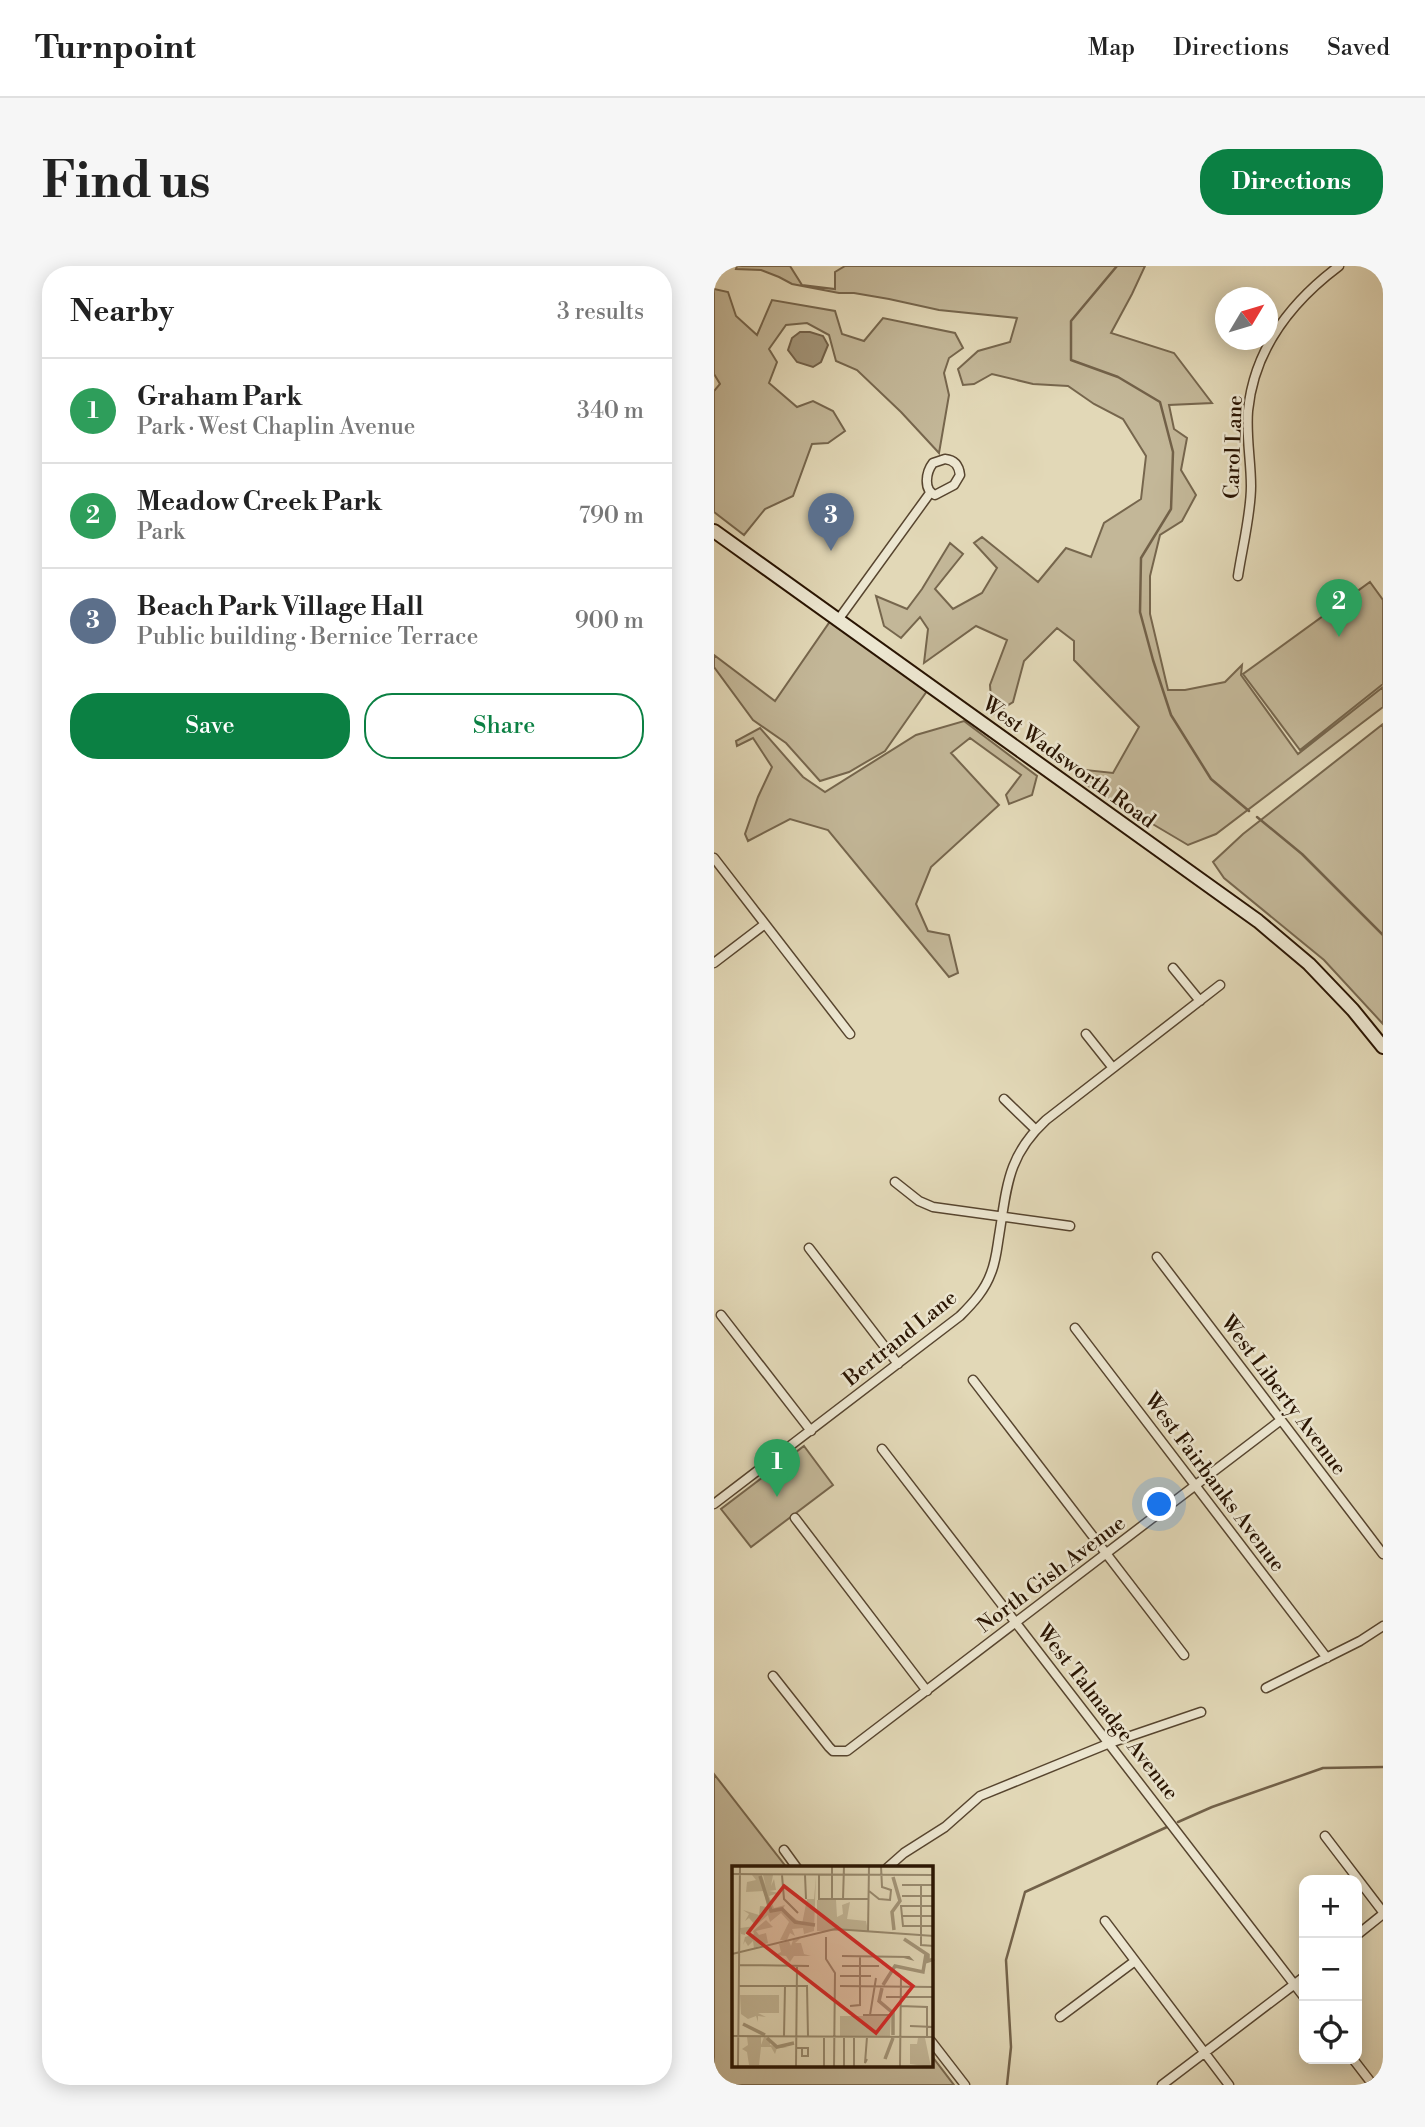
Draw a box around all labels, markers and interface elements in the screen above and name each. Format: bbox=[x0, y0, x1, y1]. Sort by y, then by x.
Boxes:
text: Turnpoint bbox=[35, 28, 196, 69]
text: Map bbox=[1088, 33, 1135, 63]
text: Directions bbox=[1173, 33, 1289, 63]
text: Saved bbox=[1327, 33, 1390, 63]
button: Directions bbox=[1200, 149, 1383, 215]
text: Find us bbox=[42, 152, 211, 213]
north arrow bbox=[1215, 287, 1278, 350]
text: Nearby bbox=[70, 293, 174, 331]
text: 3 results bbox=[557, 298, 644, 326]
text: Graham Park bbox=[137, 381, 302, 413]
street label: Carol Lane bbox=[1219, 395, 1249, 499]
text: 1 bbox=[87, 397, 99, 425]
text: 340 m bbox=[577, 397, 644, 425]
text: Park · West Chaplin Avenue bbox=[137, 413, 415, 441]
text: Meadow Creek Park bbox=[137, 486, 382, 518]
pin: 3 bbox=[808, 493, 854, 551]
text: 2 bbox=[86, 502, 100, 530]
text: 790 m bbox=[579, 502, 644, 530]
text: Park bbox=[137, 518, 185, 546]
pin: 2 bbox=[1316, 579, 1362, 637]
text: Beach Park Village Hall bbox=[137, 591, 423, 623]
text: 3 bbox=[86, 607, 100, 635]
text: 900 m bbox=[575, 607, 644, 635]
text: Public building · Bernice Terrace bbox=[137, 623, 478, 651]
street label: West Wadsworth Road bbox=[976, 691, 1160, 835]
button: Save bbox=[70, 693, 350, 759]
button: Share bbox=[364, 693, 644, 759]
street label: Bertrand Lane bbox=[838, 1285, 963, 1393]
street label: West Liberty Avenue bbox=[1214, 1310, 1352, 1481]
street label: West Fairbanks Avenue bbox=[1138, 1387, 1290, 1577]
pin: 1 bbox=[754, 1439, 800, 1497]
your location bbox=[1142, 1487, 1176, 1521]
street label: North Gish Avenue bbox=[972, 1511, 1131, 1639]
street label: West Talmadge Avenue bbox=[1030, 1619, 1184, 1806]
inset map bbox=[732, 1866, 933, 2067]
map controls bbox=[1299, 1875, 1362, 2064]
button: + bbox=[1299, 1875, 1362, 1938]
button: − bbox=[1299, 1938, 1362, 2001]
button: locate bbox=[1299, 2001, 1362, 2064]

